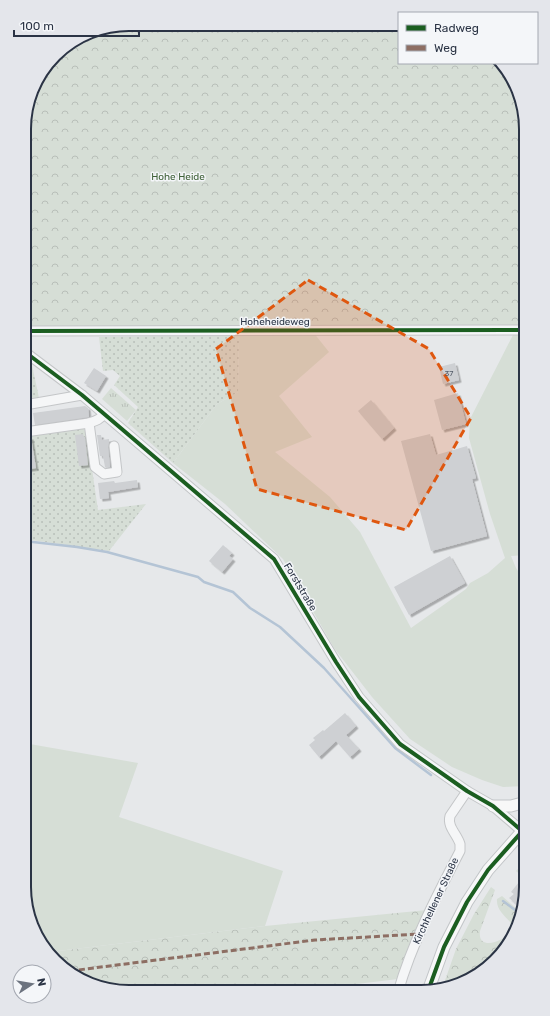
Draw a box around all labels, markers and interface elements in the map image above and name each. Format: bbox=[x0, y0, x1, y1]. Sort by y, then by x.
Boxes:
scale bar bbox=[14, 12, 139, 38]
legend bbox=[398, 12, 538, 64]
text: 100 m bbox=[20, 19, 54, 33]
text: Radweg bbox=[434, 21, 479, 35]
text: Weg bbox=[434, 41, 457, 55]
park label: Hohe Heide bbox=[151, 171, 205, 183]
street label: Hoheheideweg bbox=[240, 316, 310, 328]
house number: 37 bbox=[445, 369, 453, 378]
street label: Forststraße bbox=[281, 561, 319, 614]
street label: Kirchhellener Straße bbox=[411, 855, 462, 946]
north arrow bbox=[12, 964, 52, 1004]
text: N bbox=[34, 977, 48, 987]

